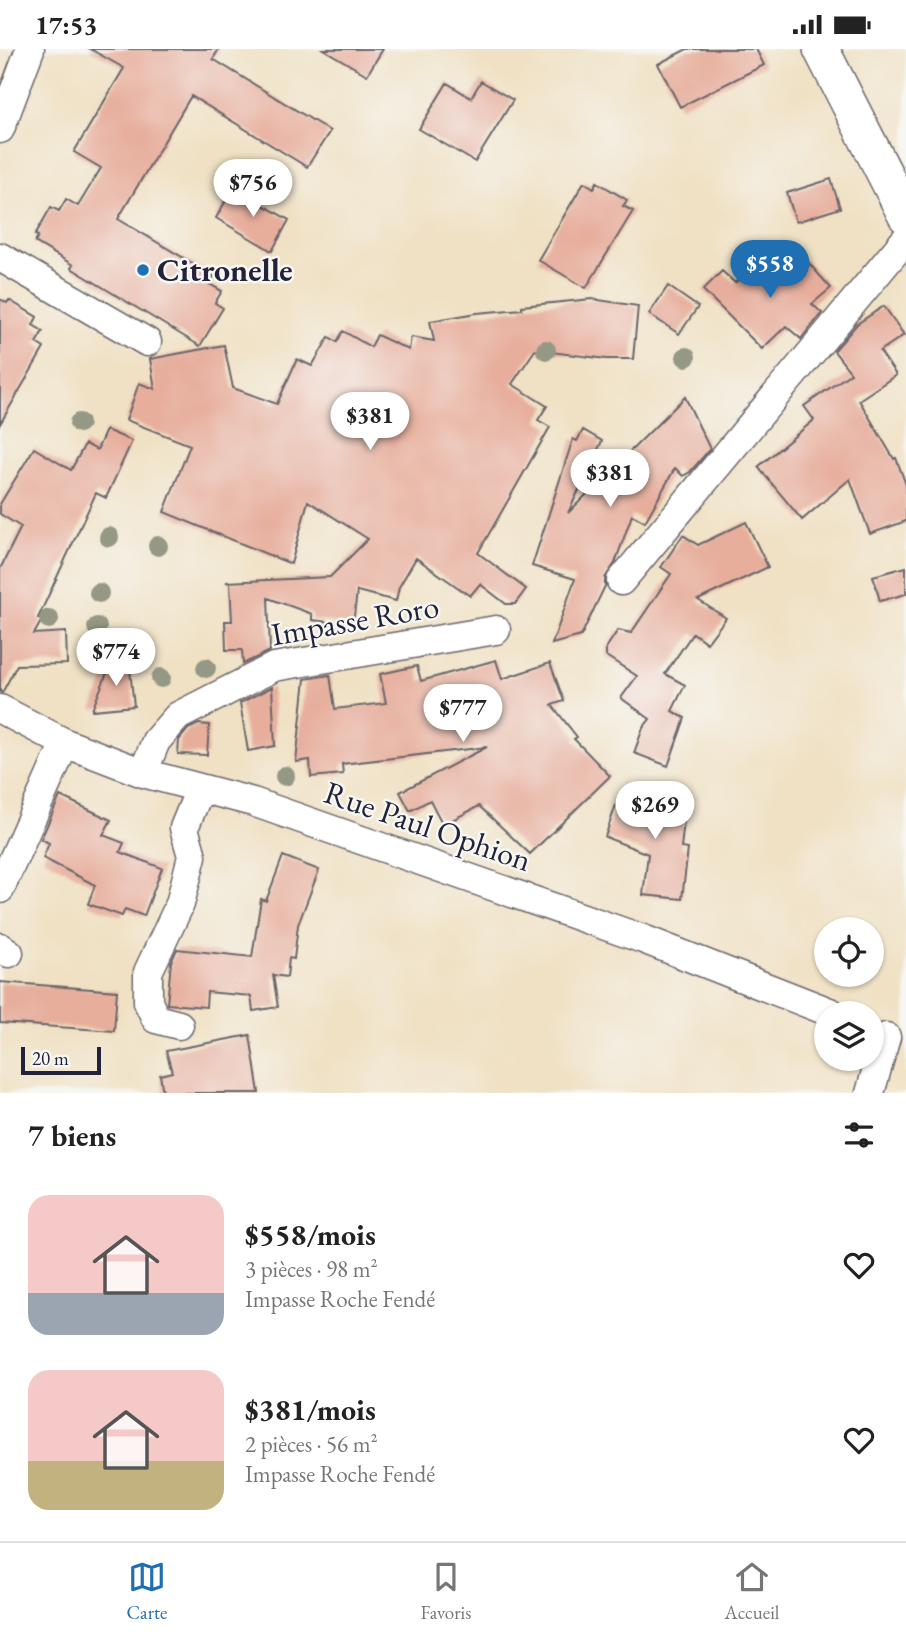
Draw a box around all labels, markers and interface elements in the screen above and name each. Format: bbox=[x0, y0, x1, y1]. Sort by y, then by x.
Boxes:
text: 17:53 bbox=[35, 8, 97, 42]
pin: $756 bbox=[212, 159, 294, 219]
text: $756 bbox=[229, 167, 277, 197]
pin: $558 bbox=[729, 240, 811, 300]
text: $558 bbox=[746, 248, 794, 278]
place label: Citronelle bbox=[157, 249, 293, 291]
marker: Citronelle bbox=[135, 262, 151, 278]
pin: $381 bbox=[329, 393, 411, 452]
text: $381 bbox=[346, 400, 394, 430]
pin: $381 bbox=[569, 449, 651, 509]
text: $381 bbox=[586, 457, 634, 487]
street label: Impasse Roro bbox=[268, 585, 442, 655]
pin: $774 bbox=[75, 629, 157, 688]
text: $774 bbox=[92, 636, 140, 666]
pin: $777 bbox=[422, 685, 504, 744]
text: $777 bbox=[439, 692, 487, 722]
street label: Rue Paul Ophion bbox=[319, 771, 537, 881]
pin: $269 bbox=[614, 781, 696, 841]
text: $269 bbox=[631, 789, 679, 819]
map controls bbox=[814, 917, 884, 1071]
button: locate bbox=[814, 917, 884, 987]
button: layers bbox=[814, 1001, 884, 1071]
scale bar bbox=[21, 1044, 102, 1076]
text: 20 m bbox=[32, 1046, 69, 1071]
text: 7 biens bbox=[28, 1116, 116, 1155]
icon: filters bbox=[840, 1116, 878, 1154]
text: $558/mois bbox=[245, 1215, 376, 1254]
icon: home bbox=[84, 1223, 168, 1307]
icon: heart bbox=[840, 1246, 878, 1284]
text: 3 pièces · 98 m² bbox=[245, 1254, 378, 1284]
text: Impasse Roche Fendé bbox=[245, 1284, 435, 1314]
text: $381/mois bbox=[245, 1390, 376, 1429]
icon: home bbox=[84, 1398, 168, 1482]
icon: heart bbox=[840, 1421, 878, 1459]
text: 2 pièces · 56 m² bbox=[245, 1429, 378, 1459]
text: Impasse Roche Fendé bbox=[245, 1459, 435, 1489]
tab: Carte bbox=[127, 1558, 167, 1625]
tab: Favoris bbox=[421, 1558, 471, 1625]
tab: Accueil bbox=[725, 1558, 779, 1625]

